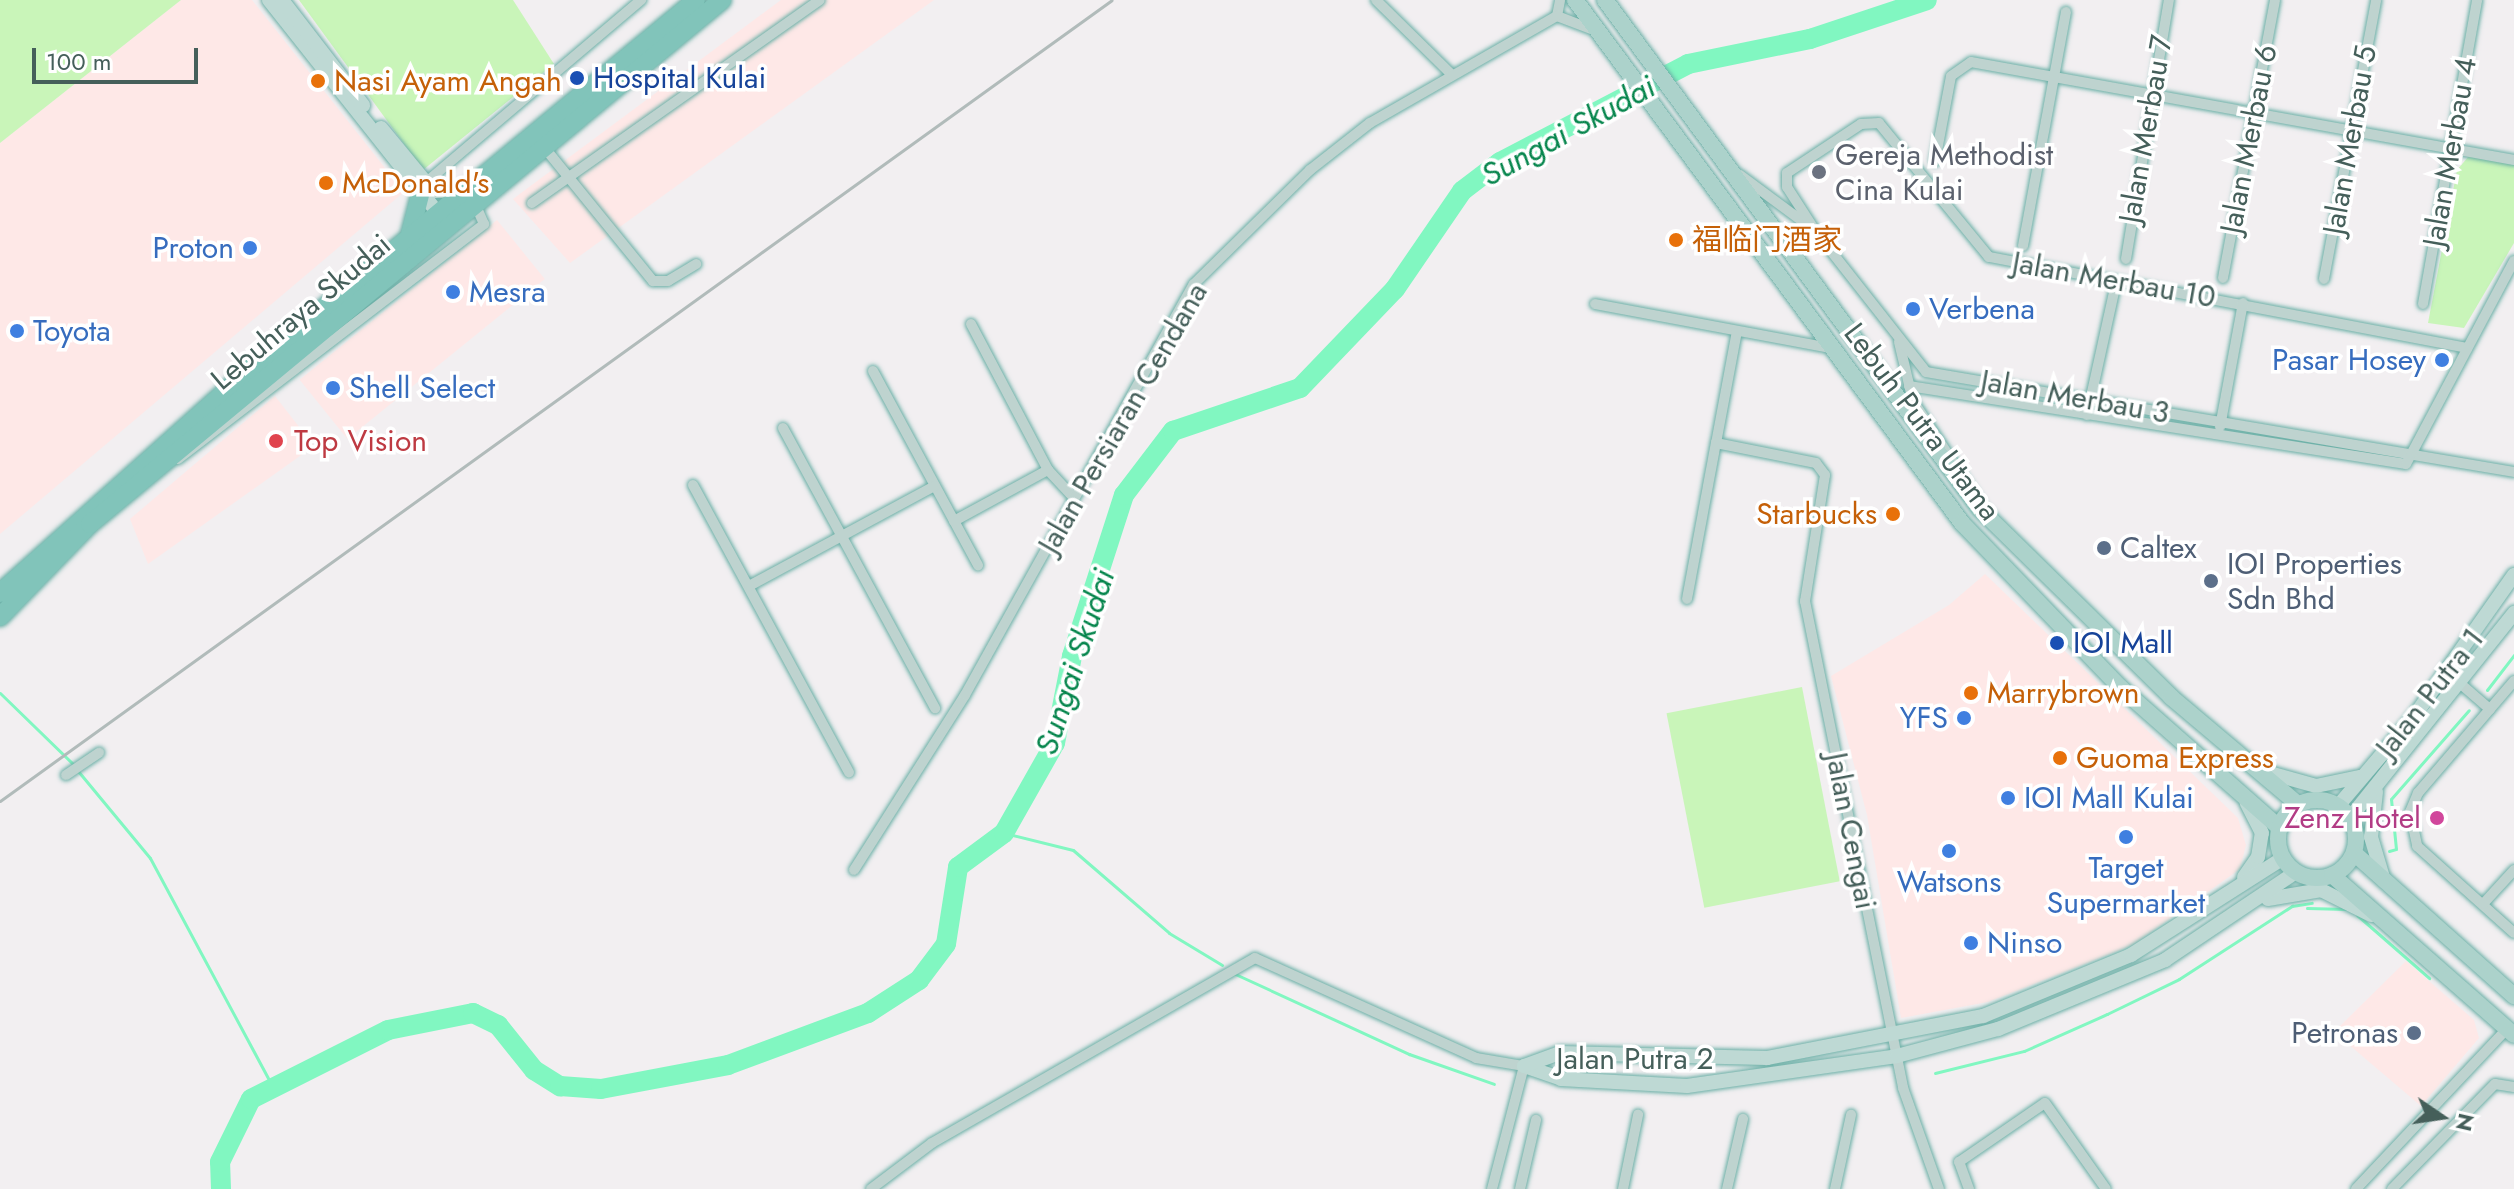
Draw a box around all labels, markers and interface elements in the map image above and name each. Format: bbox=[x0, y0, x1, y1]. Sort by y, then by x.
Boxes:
scale bar bbox=[36, 32, 202, 82]
street label: Jalan Merbau 7 bbox=[2112, 32, 2180, 226]
street label: Jalan Merbau 6 bbox=[2213, 42, 2285, 236]
street label: Jalan Merbau 5 bbox=[2316, 43, 2384, 237]
text: 100 m bbox=[46, 44, 112, 79]
street label: Jalan Merbau 4 bbox=[2416, 55, 2484, 249]
place label: Hospital Kulai bbox=[593, 60, 766, 96]
place label: Nasi Ayam Angah bbox=[334, 63, 562, 99]
water label: Sungai Skudai bbox=[1474, 67, 1662, 195]
marker: Hospital Kulai bbox=[568, 69, 586, 87]
marker: Nasi Ayam Angah bbox=[309, 72, 327, 90]
place label: Gereja Methodist Cina Kulai bbox=[1835, 137, 2053, 208]
marker: Gereja Methodist Cina Kulai bbox=[1810, 163, 1828, 181]
place label: McDonald's bbox=[342, 165, 489, 201]
marker: McDonald's bbox=[317, 174, 335, 192]
place label: 福临门酒家 bbox=[1692, 222, 1842, 258]
street label: Lebuhraya Skudai bbox=[204, 226, 398, 398]
place label: Proton bbox=[153, 230, 234, 266]
marker: 福临门酒家 bbox=[1667, 231, 1685, 249]
marker: Proton bbox=[241, 239, 259, 257]
street label: Jalan Merbau 10 bbox=[2010, 244, 2218, 316]
place label: Mesra bbox=[469, 274, 546, 310]
street label: Jalan Persiaran Cendana bbox=[1031, 276, 1215, 560]
marker: Mesra bbox=[444, 283, 462, 301]
place label: Verbena bbox=[1929, 291, 2035, 327]
marker: Verbena bbox=[1904, 300, 1922, 318]
place label: Toyota bbox=[33, 313, 111, 349]
street label: Lebuh Putra Utama bbox=[1836, 316, 2008, 528]
marker: Toyota bbox=[8, 322, 26, 340]
place label: Pasar Hosey bbox=[2272, 342, 2426, 378]
marker: Pasar Hosey bbox=[2433, 351, 2451, 369]
street label: Jalan Merbau 3 bbox=[1978, 363, 2172, 431]
place label: Shell Select bbox=[349, 370, 495, 406]
marker: Shell Select bbox=[324, 379, 342, 397]
place label: Top Vision bbox=[294, 423, 427, 459]
marker: Top Vision bbox=[265, 430, 287, 452]
place label: Starbucks bbox=[1756, 496, 1877, 532]
marker: Starbucks bbox=[1884, 505, 1902, 523]
place label: Caltex bbox=[2120, 530, 2197, 566]
marker: Caltex bbox=[2095, 539, 2113, 557]
place label: IOI Properties Sdn Bhd bbox=[2227, 546, 2402, 616]
water label: Sungai Skudai bbox=[1027, 564, 1123, 760]
marker: IOI Properties Sdn Bhd bbox=[2202, 572, 2220, 590]
street label: Jalan Putra 1 bbox=[2368, 621, 2492, 765]
place label: IOI Mall bbox=[2073, 625, 2173, 661]
marker: IOI Mall bbox=[2048, 634, 2066, 652]
place label: Marrybrown bbox=[1987, 675, 2139, 711]
marker: Marrybrown bbox=[1962, 684, 1980, 702]
place label: YFS bbox=[1900, 700, 1948, 736]
marker: YFS bbox=[1955, 709, 1973, 727]
place label: Guoma Express bbox=[2076, 740, 2274, 776]
marker: Guoma Express bbox=[2051, 749, 2069, 767]
street label: Jalan Cengai bbox=[1818, 750, 1884, 912]
place label: IOI Mall Kulai bbox=[2024, 780, 2194, 816]
marker: IOI Mall Kulai bbox=[1999, 789, 2017, 807]
place label: Zenz Hotel bbox=[2284, 800, 2421, 836]
marker: Zenz Hotel bbox=[2428, 809, 2446, 827]
marker: Target Supermarket bbox=[2117, 828, 2135, 846]
marker: Watsons bbox=[1940, 842, 1958, 860]
place label: Target Supermarket bbox=[2047, 850, 2205, 920]
place label: Watsons bbox=[1897, 864, 2001, 900]
place label: Ninso bbox=[1987, 925, 2062, 961]
marker: Ninso bbox=[1962, 934, 1980, 952]
place label: Petronas bbox=[2291, 1015, 2398, 1051]
marker: Petronas bbox=[2405, 1024, 2423, 1042]
street label: Jalan Putra 2 bbox=[1556, 1041, 1714, 1077]
north arrow bbox=[2402, 1077, 2482, 1157]
text: N bbox=[2448, 1110, 2483, 1135]

